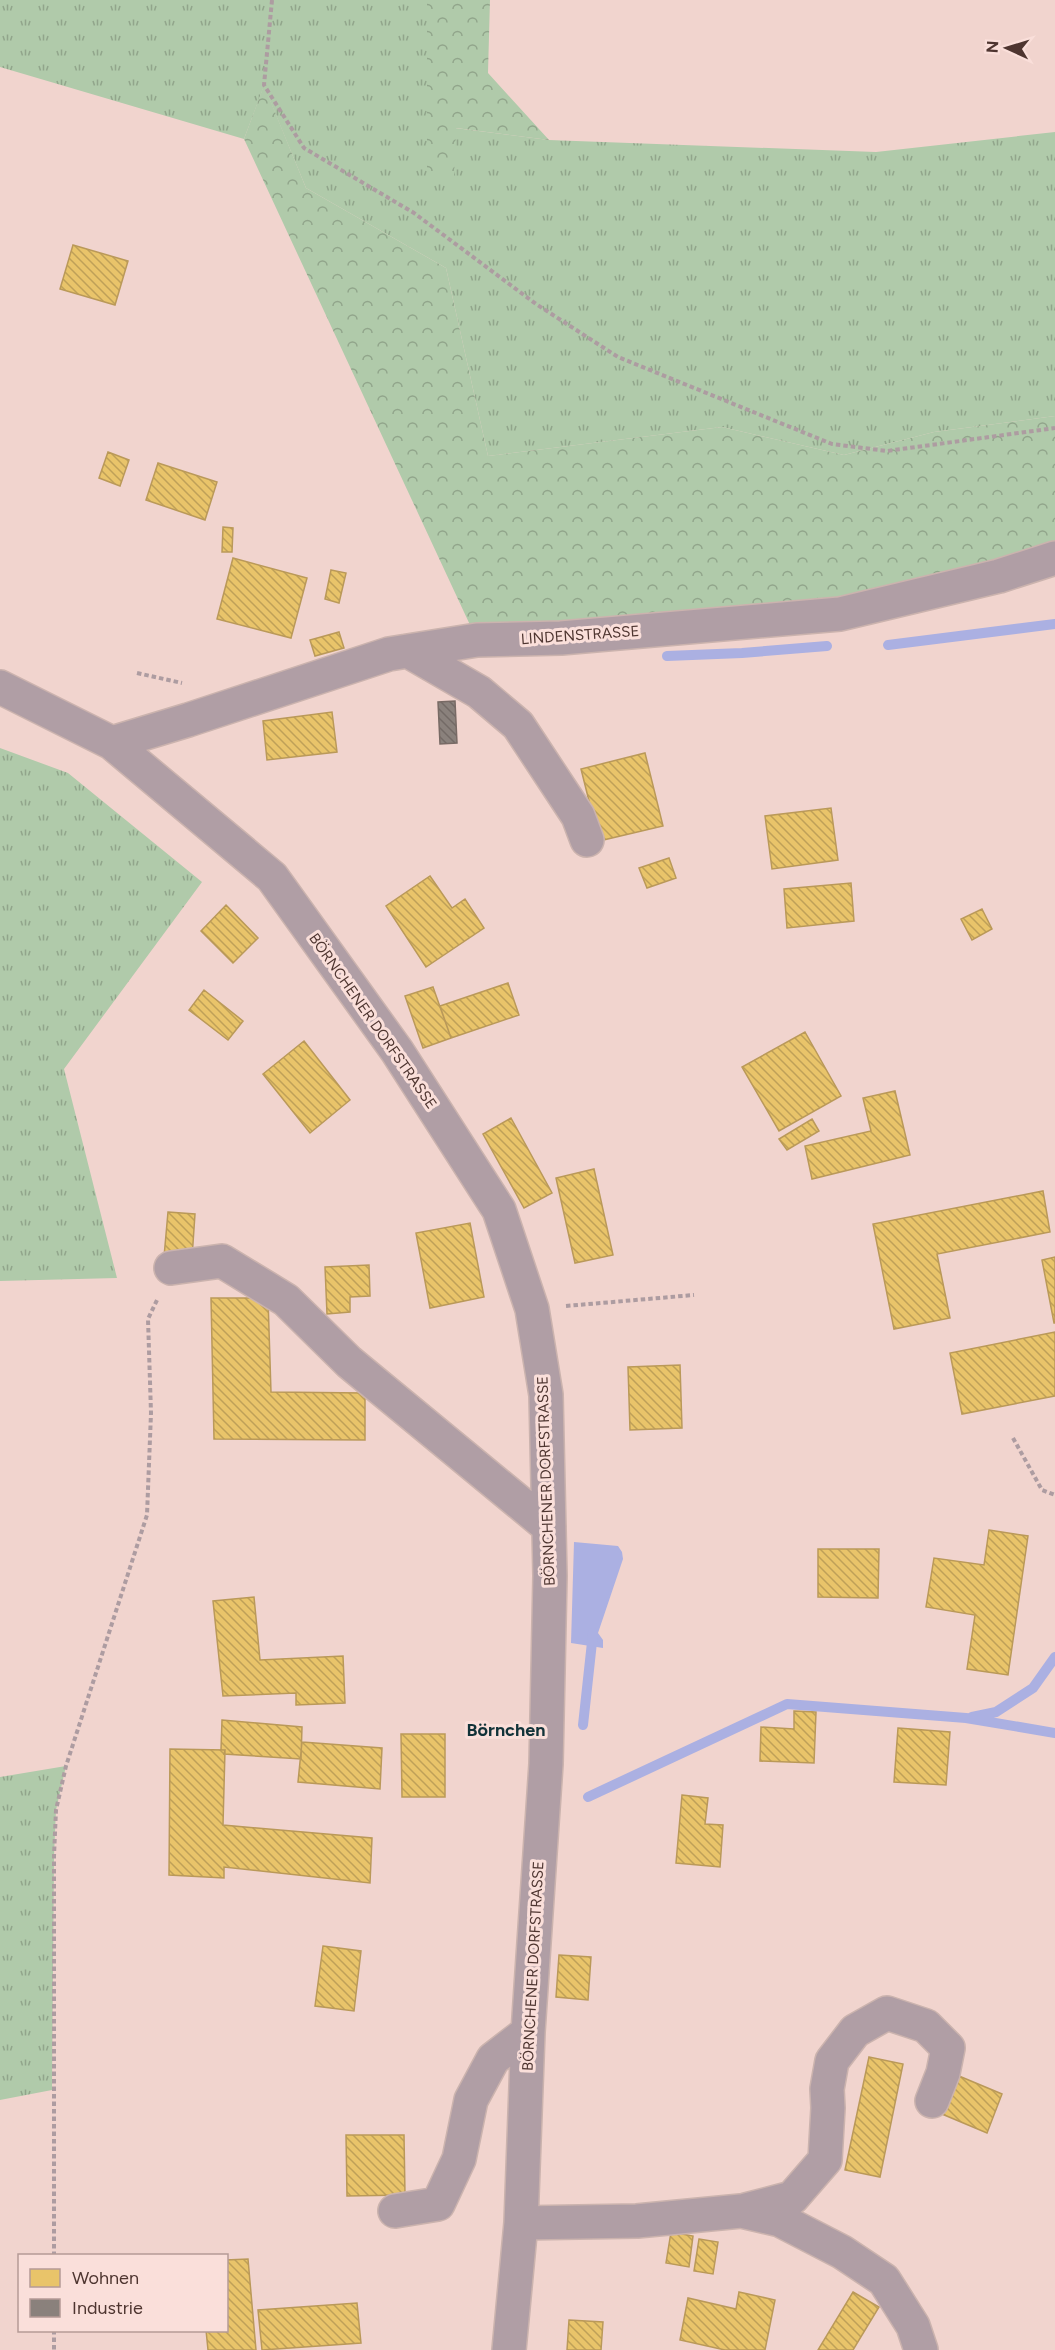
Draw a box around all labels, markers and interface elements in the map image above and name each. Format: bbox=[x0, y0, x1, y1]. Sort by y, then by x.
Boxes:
north arrow bbox=[977, 18, 1037, 78]
text: N bbox=[983, 40, 1002, 54]
street label: LINDENSTRASSE bbox=[520, 622, 640, 648]
street label: BÖRNCHENER DORFSTRASSE bbox=[305, 930, 441, 1112]
street label: BÖRNCHENER DORFSTRASSE bbox=[533, 1376, 559, 1586]
district label: Börnchen bbox=[467, 1719, 545, 1741]
street label: BÖRNCHENER DORFSTRASSE bbox=[519, 1861, 547, 2071]
legend bbox=[18, 2254, 228, 2332]
text: Wohnen bbox=[72, 2267, 139, 2289]
text: Industrie bbox=[72, 2297, 143, 2319]

